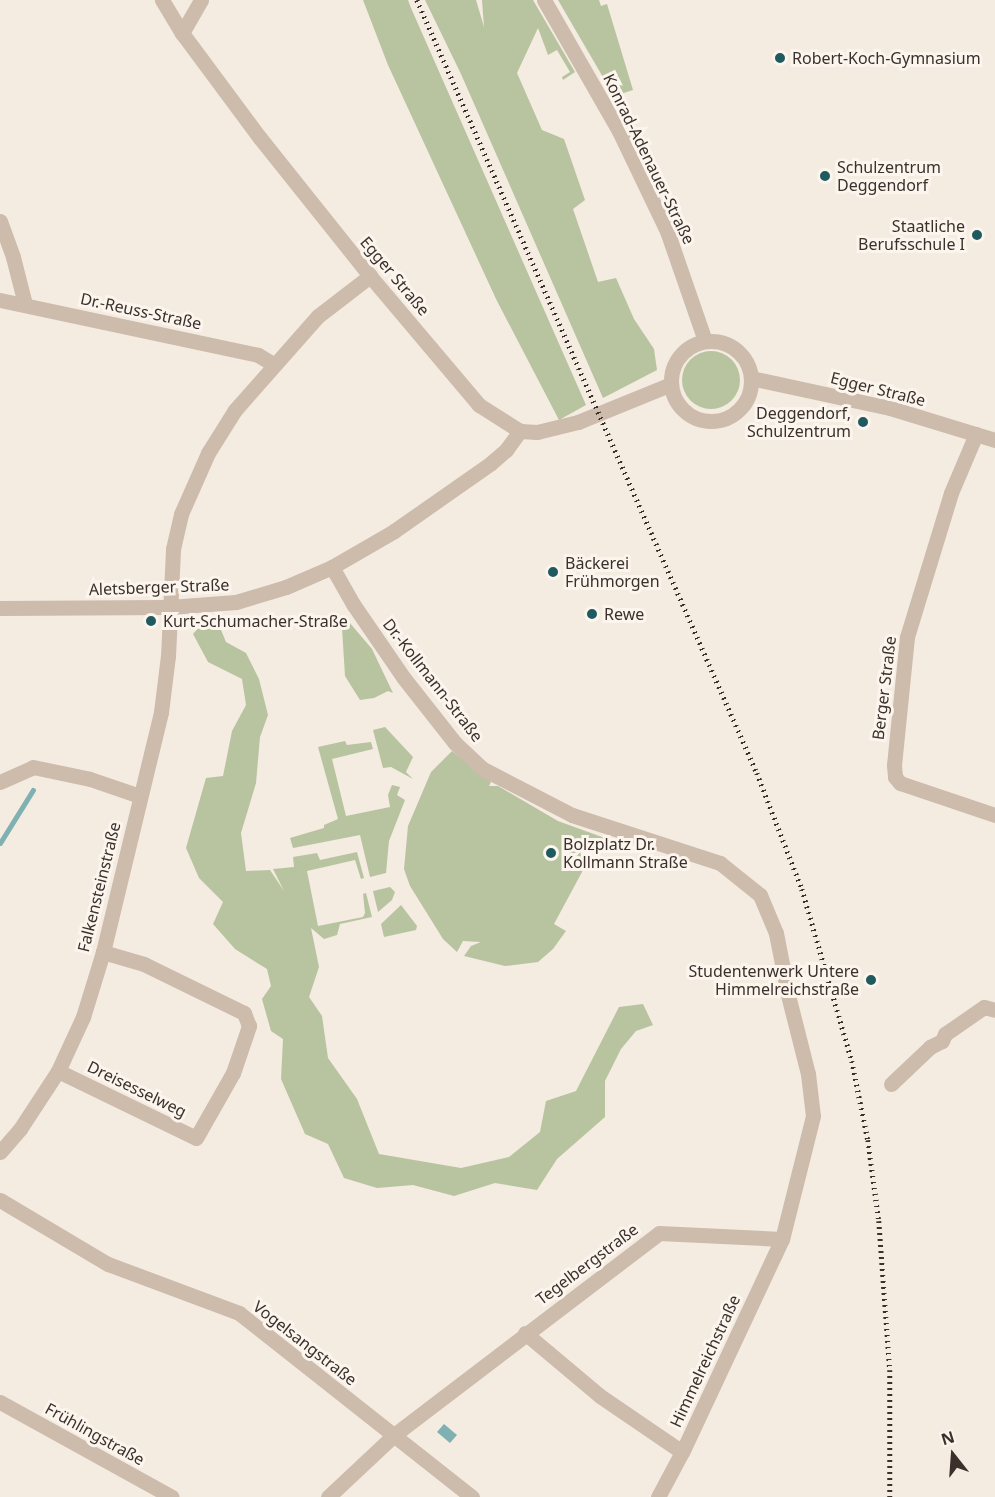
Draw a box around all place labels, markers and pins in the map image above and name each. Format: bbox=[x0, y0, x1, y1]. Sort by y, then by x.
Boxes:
place label: Robert-Koch-Gymnasium bbox=[792, 48, 981, 68]
marker: Robert-Koch-Gymnasium bbox=[773, 51, 787, 65]
place label: Schulzentrum Deggendorf bbox=[837, 157, 941, 195]
marker: Schulzentrum Deggendorf bbox=[818, 169, 832, 183]
place label: Staatliche Berufsschule I bbox=[858, 216, 965, 254]
marker: Staatliche Berufsschule I bbox=[970, 228, 984, 242]
place label: Deggendorf, Schulzentrum bbox=[747, 403, 851, 441]
marker: Deggendorf, Schulzentrum bbox=[856, 415, 870, 429]
place label: Bäckerei Frühmorgen bbox=[565, 553, 660, 591]
marker: Bäckerei Frühmorgen bbox=[546, 565, 560, 579]
place label: Rewe bbox=[604, 604, 644, 624]
marker: Rewe bbox=[585, 607, 599, 621]
place label: Kurt-Schumacher-Straße bbox=[163, 611, 348, 631]
marker: Kurt-Schumacher-Straße bbox=[144, 614, 158, 628]
place label: Bolzplatz Dr. Kollmann Straße bbox=[563, 834, 688, 872]
marker: Bolzplatz Dr. Kollmann Straße bbox=[544, 846, 558, 860]
place label: Studentenwerk Untere Himmelreichstraße bbox=[689, 961, 859, 999]
marker: Studentenwerk Untere Himmelreichstraße bbox=[864, 973, 878, 987]

